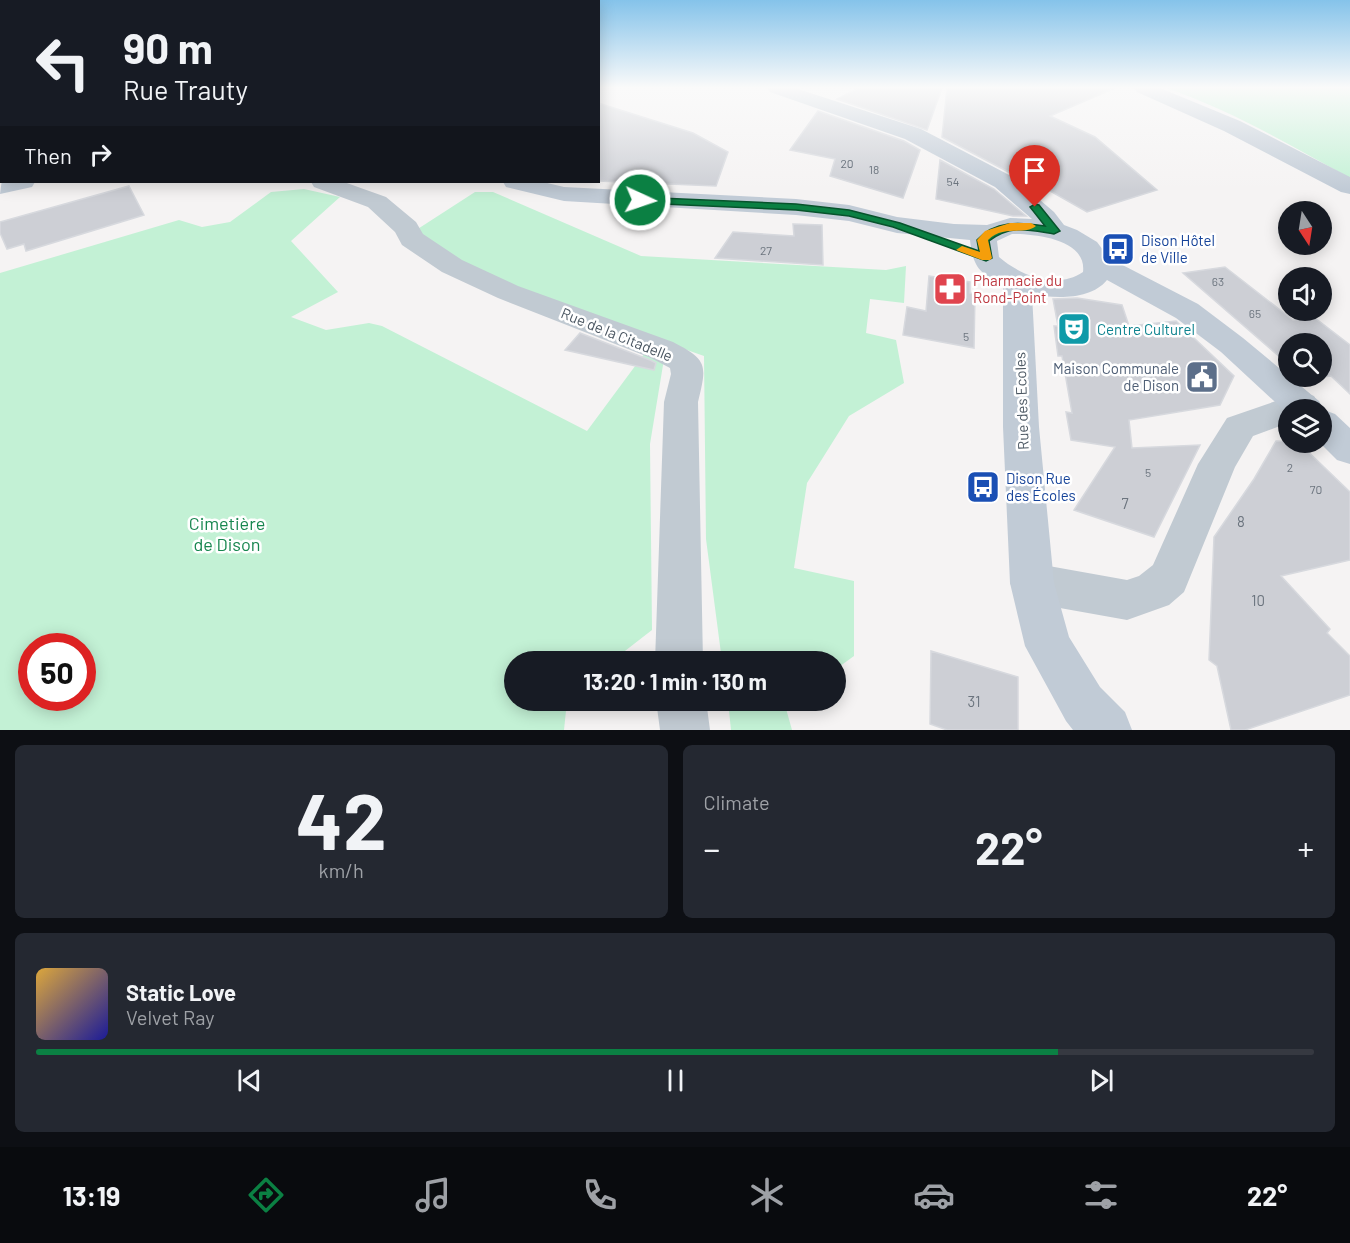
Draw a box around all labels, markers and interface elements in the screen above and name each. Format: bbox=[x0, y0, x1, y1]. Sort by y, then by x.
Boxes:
text: 90 m bbox=[123, 22, 213, 72]
icon: left bbox=[24, 24, 102, 102]
text: Rue Trauty bbox=[123, 73, 248, 105]
icon: right bbox=[84, 138, 117, 171]
text: Then bbox=[24, 142, 72, 168]
pin bbox=[1009, 145, 1060, 207]
icon: arrive bbox=[1018, 154, 1051, 187]
house number: 20 bbox=[840, 156, 854, 170]
house number: 18 bbox=[869, 162, 879, 176]
position arrow bbox=[608, 168, 672, 232]
house number: 54 bbox=[947, 174, 959, 188]
north arrow bbox=[1278, 201, 1332, 255]
map controls bbox=[1278, 201, 1332, 453]
bus stop icon: Dison Hôtel de Ville bbox=[1100, 231, 1136, 267]
place label: Dison Hôtel de Ville bbox=[1141, 231, 1215, 266]
house number: 27 bbox=[760, 243, 772, 257]
button: sound bbox=[1278, 267, 1332, 321]
pharmacy icon: Pharmacie du Rond-Point bbox=[932, 271, 968, 307]
place label: Pharmacie du Rond-Point bbox=[973, 271, 1062, 306]
house number: 63 bbox=[1212, 274, 1224, 288]
street label: Rue de la Citadelle bbox=[559, 303, 675, 365]
house number: 65 bbox=[1249, 306, 1261, 320]
theatre icon: Centre Culturel bbox=[1056, 311, 1092, 347]
place label: Centre Culturel bbox=[1097, 320, 1195, 338]
house number: 5 bbox=[963, 329, 969, 343]
button: search bbox=[1278, 333, 1332, 387]
street label: Rue des Ecoles bbox=[1010, 352, 1032, 450]
place label: Maison Communale de Dison bbox=[1053, 359, 1179, 394]
public building icon: Maison Communale de Dison bbox=[1184, 359, 1220, 395]
button: layers bbox=[1278, 399, 1332, 453]
house number: 2 bbox=[1287, 460, 1293, 474]
house number: 5 bbox=[1145, 465, 1151, 479]
bus stop icon: Dison Rue des Écoles bbox=[965, 469, 1001, 505]
place label: Dison Rue des Écoles bbox=[1006, 469, 1076, 504]
house number: 70 bbox=[1310, 482, 1322, 496]
house number: 7 bbox=[1121, 494, 1129, 512]
park label: Cimetière de Dison bbox=[189, 512, 265, 555]
house number: 8 bbox=[1237, 512, 1245, 530]
house number: 10 bbox=[1251, 591, 1265, 609]
speed limit sign: 50 bbox=[18, 633, 96, 711]
text: 13:20 · 1 min · 130 m bbox=[583, 668, 767, 694]
house number: 31 bbox=[968, 692, 980, 710]
text: 42 bbox=[296, 772, 387, 866]
text: Climate bbox=[704, 790, 770, 814]
text: 22° bbox=[975, 820, 1042, 874]
text: − bbox=[704, 828, 720, 868]
text: + bbox=[1297, 828, 1314, 868]
text: km/h bbox=[319, 858, 364, 882]
text: Static Love bbox=[126, 979, 236, 1005]
text: Velvet Ray bbox=[126, 1005, 215, 1029]
icon: previous bbox=[233, 1064, 266, 1097]
icon: pause bbox=[659, 1064, 692, 1097]
icon: next bbox=[1085, 1064, 1118, 1097]
icon: directions bbox=[245, 1174, 287, 1216]
icon: music bbox=[412, 1174, 454, 1216]
icon: phone bbox=[579, 1174, 621, 1216]
icon: climate bbox=[746, 1174, 788, 1216]
icon: car bbox=[913, 1174, 955, 1216]
icon: filters bbox=[1080, 1174, 1122, 1216]
text: 13:19 bbox=[62, 1179, 120, 1211]
text: 22° bbox=[1247, 1179, 1287, 1211]

